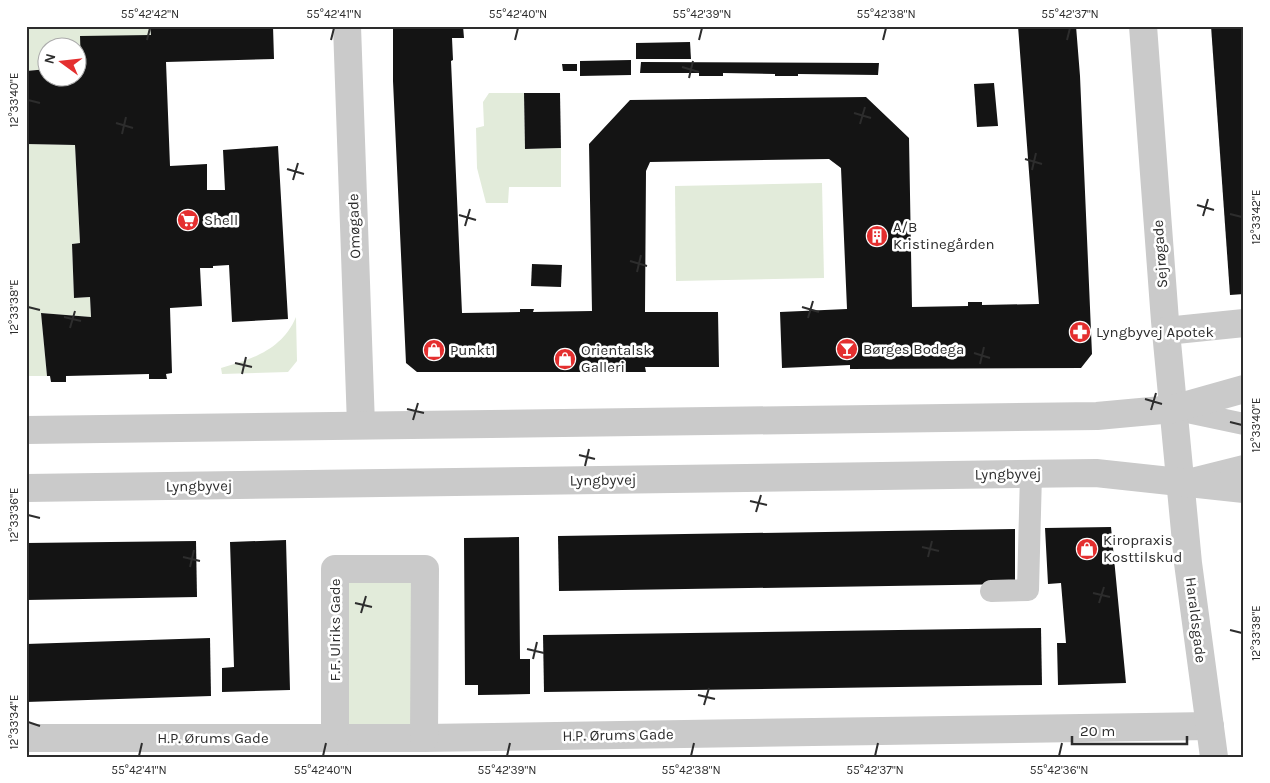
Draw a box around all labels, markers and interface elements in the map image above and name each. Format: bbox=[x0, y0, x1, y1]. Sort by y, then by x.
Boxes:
text: 55°42'42"N bbox=[121, 7, 179, 21]
text: 55°42'41"N bbox=[306, 7, 362, 21]
text: 55°42'40"N bbox=[489, 7, 547, 21]
text: 55°42'39"N bbox=[673, 7, 731, 21]
text: 55°42'38"N bbox=[856, 7, 916, 21]
text: 55°42'37"N bbox=[1041, 7, 1099, 21]
north arrow bbox=[38, 38, 88, 88]
text: N bbox=[40, 52, 59, 66]
text: 12°33'40"E bbox=[7, 72, 21, 128]
text: 12°33'42"E bbox=[1249, 190, 1263, 244]
street label: Omøgade bbox=[344, 193, 364, 259]
supermarket icon: Shell bbox=[176, 208, 200, 232]
place label: Shell bbox=[204, 211, 238, 229]
place label: A/B Kristinegården bbox=[893, 218, 995, 253]
street label: Sejrøgade bbox=[1149, 219, 1171, 289]
building icon: A/B Kristinegården bbox=[865, 224, 889, 248]
text: 12°33'38"E bbox=[7, 279, 21, 335]
pharmacy icon: Lyngbyvej Apotek bbox=[1068, 320, 1092, 344]
place label: Lyngbyvej Apotek bbox=[1096, 323, 1214, 341]
bar icon: Børges Bodega bbox=[835, 337, 859, 361]
shop icon: Punkt1 bbox=[422, 338, 446, 362]
place label: Børges Bodega bbox=[863, 340, 964, 358]
place label: Punkt1 bbox=[450, 341, 496, 359]
place label: Orientalsk Galleri bbox=[581, 341, 652, 376]
shop icon: Orientalsk Galleri bbox=[553, 347, 577, 371]
text: 12°33'40"E bbox=[1249, 397, 1263, 453]
street label: Lyngbyvej bbox=[974, 464, 1042, 484]
street label: Lyngbyvej bbox=[569, 470, 637, 490]
street label: Lyngbyvej bbox=[165, 476, 233, 496]
text: 12°33'36"E bbox=[7, 487, 21, 543]
place label: Kiropraxis Kosttilskud bbox=[1103, 531, 1182, 566]
shop icon: Kiropraxis Kosttilskud bbox=[1075, 537, 1099, 561]
street label: Haraldsgade bbox=[1182, 576, 1210, 664]
street label: F.F. Ulriks Gade bbox=[326, 579, 344, 681]
text: 12°33'38"E bbox=[1249, 605, 1263, 661]
text: 12°33'34"E bbox=[7, 695, 21, 750]
scale bar bbox=[1072, 713, 1188, 745]
text: 20 m bbox=[1080, 722, 1115, 740]
street label: H.P. Ørums Gade bbox=[562, 725, 674, 745]
street label: H.P. Ørums Gade bbox=[157, 729, 269, 747]
text: 55°42'41"N bbox=[111, 763, 167, 777]
text: 55°42'40"N bbox=[294, 763, 352, 777]
text: 55°42'39"N bbox=[478, 763, 536, 777]
text: 55°42'38"N bbox=[661, 763, 721, 777]
text: 55°42'37"N bbox=[846, 763, 904, 777]
text: 55°42'36"N bbox=[1030, 763, 1088, 777]

